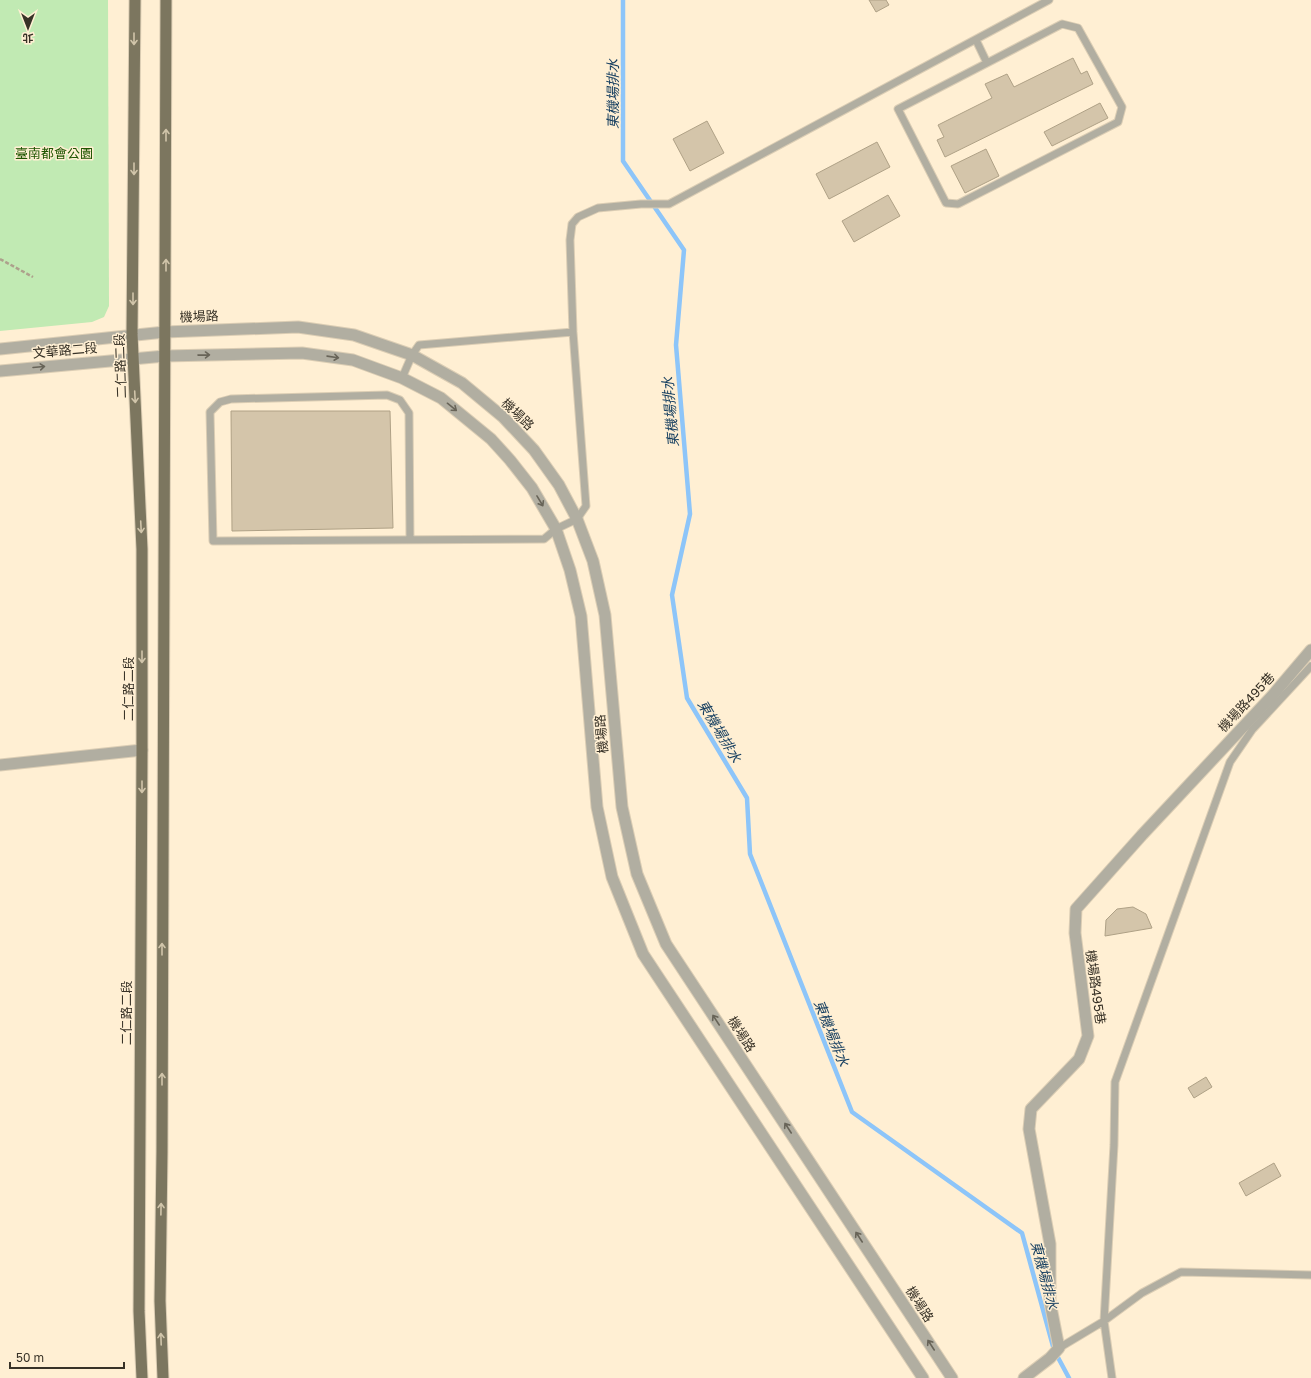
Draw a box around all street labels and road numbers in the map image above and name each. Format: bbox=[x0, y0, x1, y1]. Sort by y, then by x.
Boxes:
street label: 機場路 bbox=[179, 307, 219, 325]
street label: 二仁路二段 bbox=[111, 333, 129, 399]
street label: 文華路二段 bbox=[32, 339, 98, 361]
street label: 機場路 bbox=[498, 395, 538, 433]
street label: 二仁路二段 bbox=[120, 656, 136, 722]
street label: 機場路495巷 bbox=[1214, 669, 1278, 735]
street label: 機場路 bbox=[591, 714, 611, 754]
street label: 機場路495巷 bbox=[1083, 949, 1109, 1025]
street label: 二仁路二段 bbox=[118, 980, 134, 1046]
street label: 機場路 bbox=[725, 1013, 759, 1055]
street label: 機場路 bbox=[903, 1283, 937, 1325]

